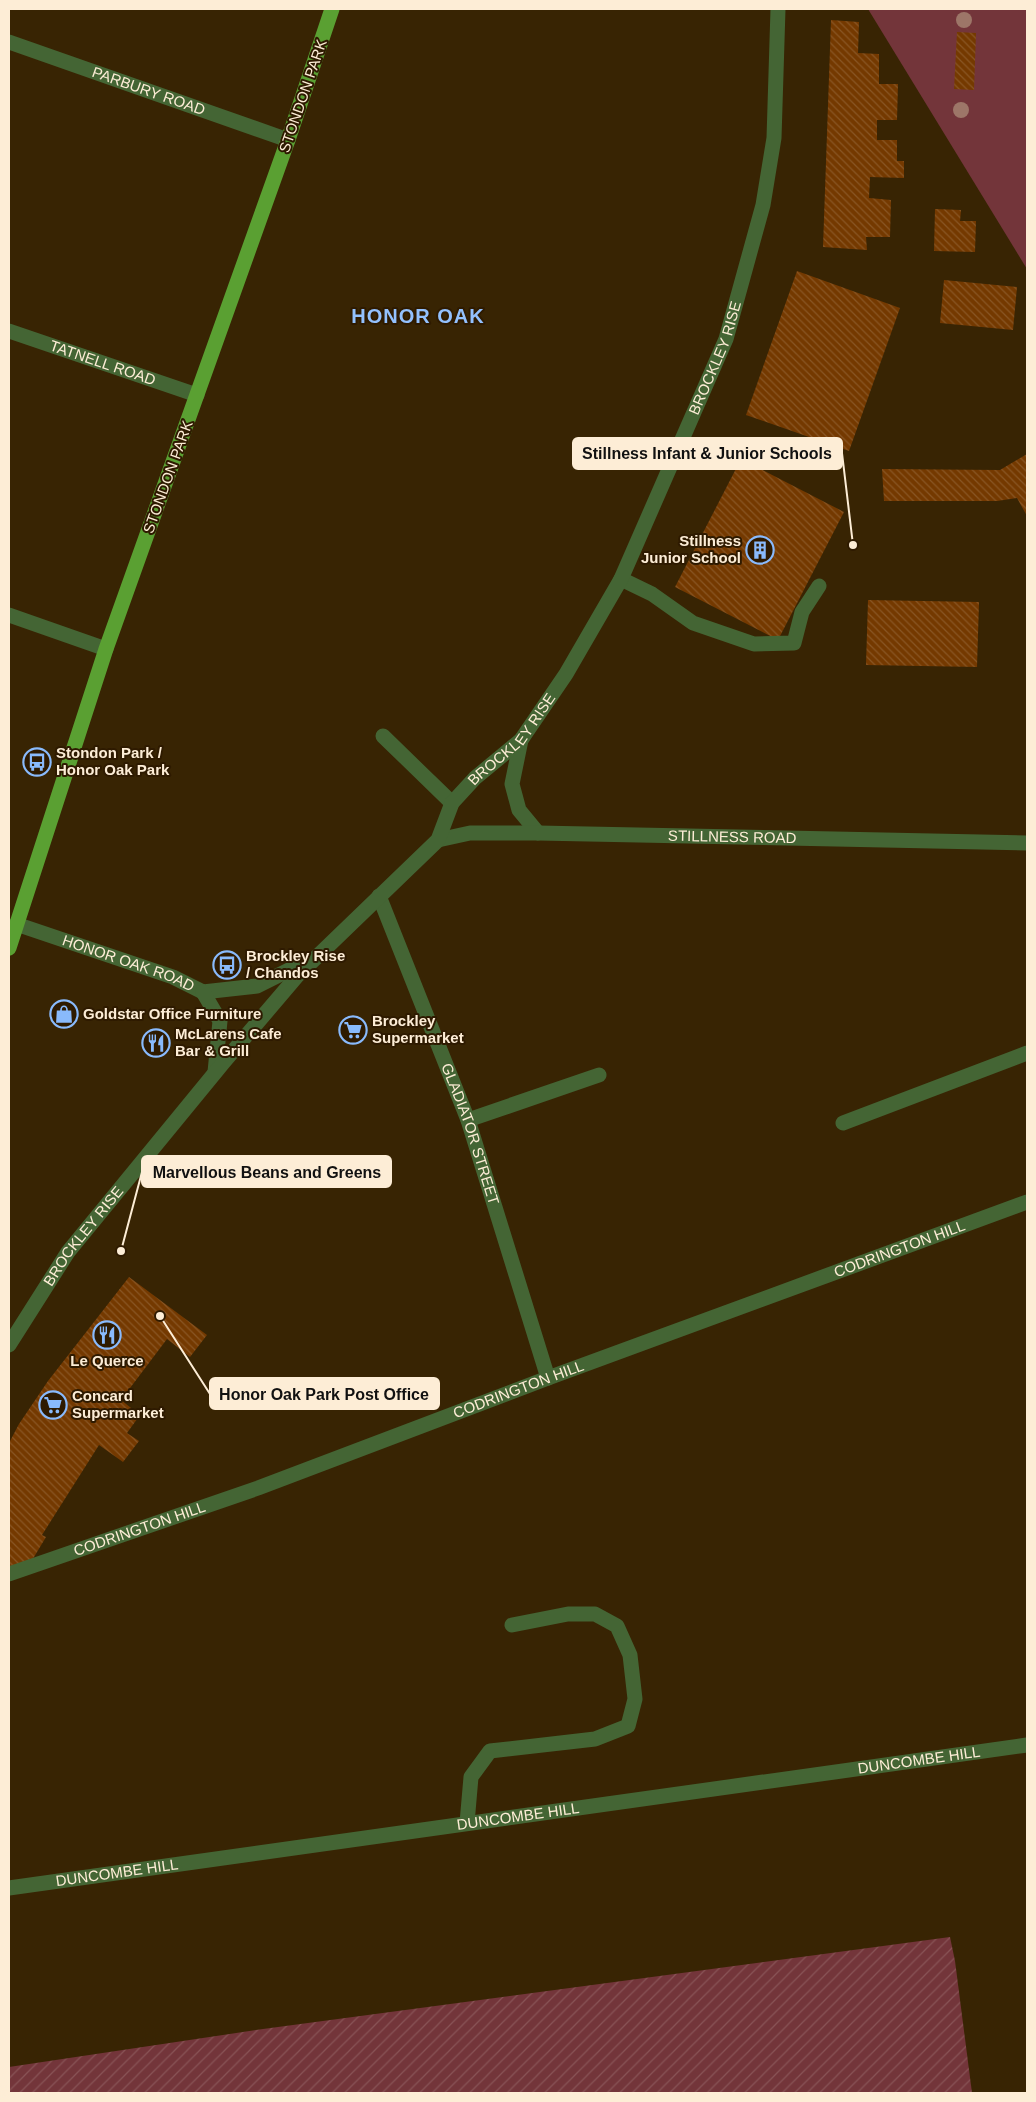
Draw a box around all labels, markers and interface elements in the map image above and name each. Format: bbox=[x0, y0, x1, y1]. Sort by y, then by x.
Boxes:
street label: STONDON PARK bbox=[275, 37, 330, 155]
street label: PARBURY ROAD bbox=[90, 63, 208, 118]
street label: BROCKLEY RISE bbox=[685, 299, 744, 417]
district label: HONOR OAK bbox=[351, 305, 485, 327]
street label: TATNELL ROAD bbox=[48, 337, 158, 388]
street label: STONDON PARK bbox=[139, 418, 196, 535]
callout: Stillness Infant & Junior Schools bbox=[573, 438, 842, 469]
text: Stillness Infant & Junior Schools bbox=[582, 445, 832, 462]
place label: Stillness Junior School bbox=[641, 532, 741, 566]
building icon: Stillness Junior School bbox=[745, 535, 775, 565]
street label: BROCKLEY RISE bbox=[464, 690, 558, 788]
place label: Stondon Park / Honor Oak Park bbox=[56, 744, 170, 778]
bus stop icon: Stondon Park / Honor Oak Park bbox=[22, 747, 52, 777]
street label: STILLNESS ROAD bbox=[668, 827, 797, 846]
street label: HONOR OAK ROAD bbox=[60, 931, 198, 994]
place label: Brockley Rise / Chandos bbox=[246, 947, 345, 981]
bus stop icon: Brockley Rise / Chandos bbox=[212, 950, 242, 980]
shop icon: Goldstar Office Furniture bbox=[49, 999, 79, 1029]
place label: Goldstar Office Furniture bbox=[83, 1005, 261, 1022]
place label: Brockley Supermarket bbox=[372, 1012, 464, 1046]
supermarket icon: Brockley Supermarket bbox=[338, 1015, 368, 1045]
place label: McLarens Cafe Bar & Grill bbox=[175, 1025, 282, 1059]
restaurant icon: McLarens Cafe Bar & Grill bbox=[141, 1028, 171, 1058]
street label: GLADIATOR STREET bbox=[438, 1061, 503, 1207]
callout: Marvellous Beans and Greens bbox=[142, 1156, 391, 1187]
text: Marvellous Beans and Greens bbox=[153, 1164, 381, 1181]
street label: BROCKLEY RISE bbox=[40, 1183, 126, 1289]
street label: CODRINGTON HILL bbox=[831, 1217, 967, 1280]
restaurant icon: Le Querce bbox=[92, 1320, 122, 1350]
place label: Le Querce bbox=[70, 1352, 144, 1369]
street label: CODRINGTON HILL bbox=[451, 1357, 586, 1421]
callout: Honor Oak Park Post Office bbox=[210, 1378, 439, 1409]
text: Honor Oak Park Post Office bbox=[219, 1386, 429, 1403]
place label: Concard Supermarket bbox=[72, 1387, 164, 1421]
supermarket icon: Concard Supermarket bbox=[38, 1390, 68, 1420]
street label: CODRINGTON HILL bbox=[71, 1498, 207, 1559]
street label: DUNCOMBE HILL bbox=[857, 1743, 981, 1777]
street label: DUNCOMBE HILL bbox=[456, 1799, 580, 1833]
street label: DUNCOMBE HILL bbox=[55, 1855, 179, 1889]

